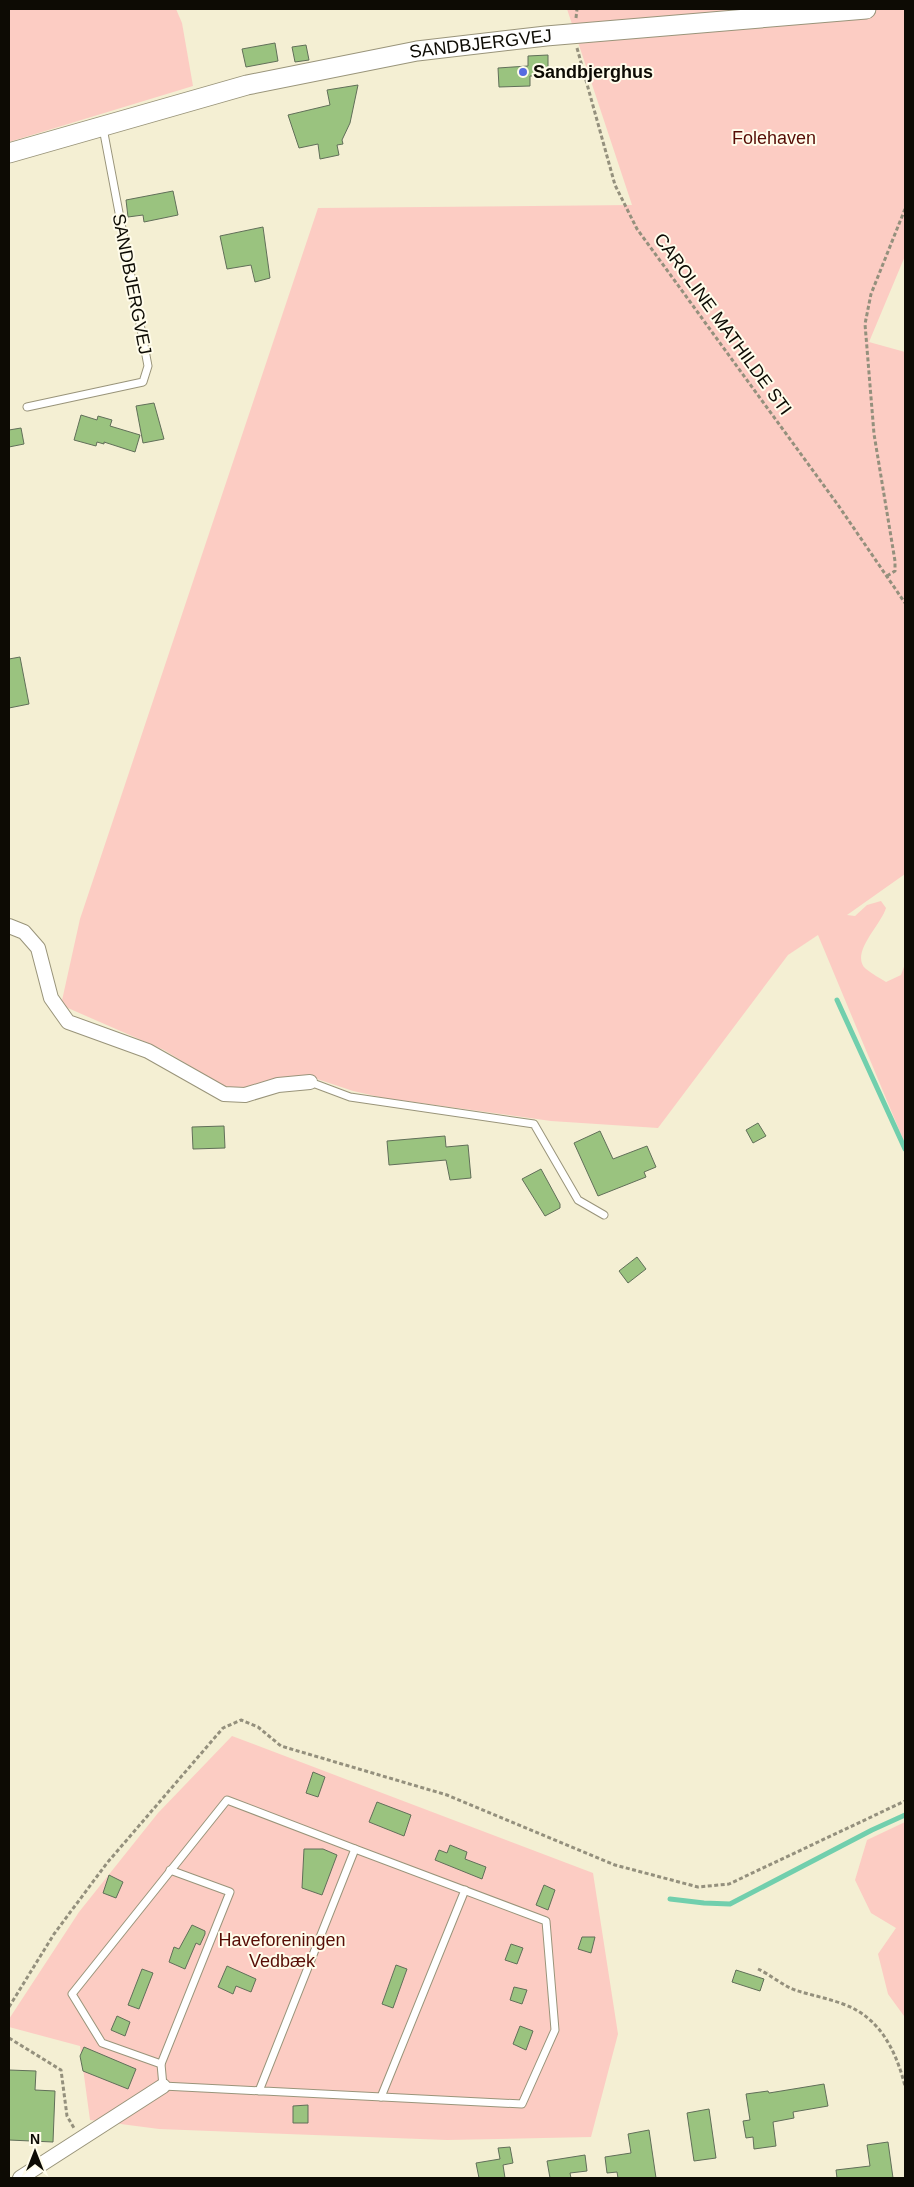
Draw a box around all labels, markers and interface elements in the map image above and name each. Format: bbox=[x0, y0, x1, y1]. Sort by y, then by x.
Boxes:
street label: SANDBJERGVEJ bbox=[408, 26, 553, 62]
place label: Sandbjerghus bbox=[533, 62, 653, 82]
marker: Sandbjerghus bbox=[517, 66, 529, 78]
park label: Folehaven bbox=[732, 128, 816, 148]
street label: SANDBJERGVEJ bbox=[109, 212, 155, 356]
street label: CAROLINE MATHILDE STI bbox=[650, 229, 796, 419]
park label: Haveforeningen Vedbæk bbox=[218, 1930, 346, 1971]
north arrow bbox=[10, 2127, 60, 2177]
text: N bbox=[30, 2131, 40, 2147]

